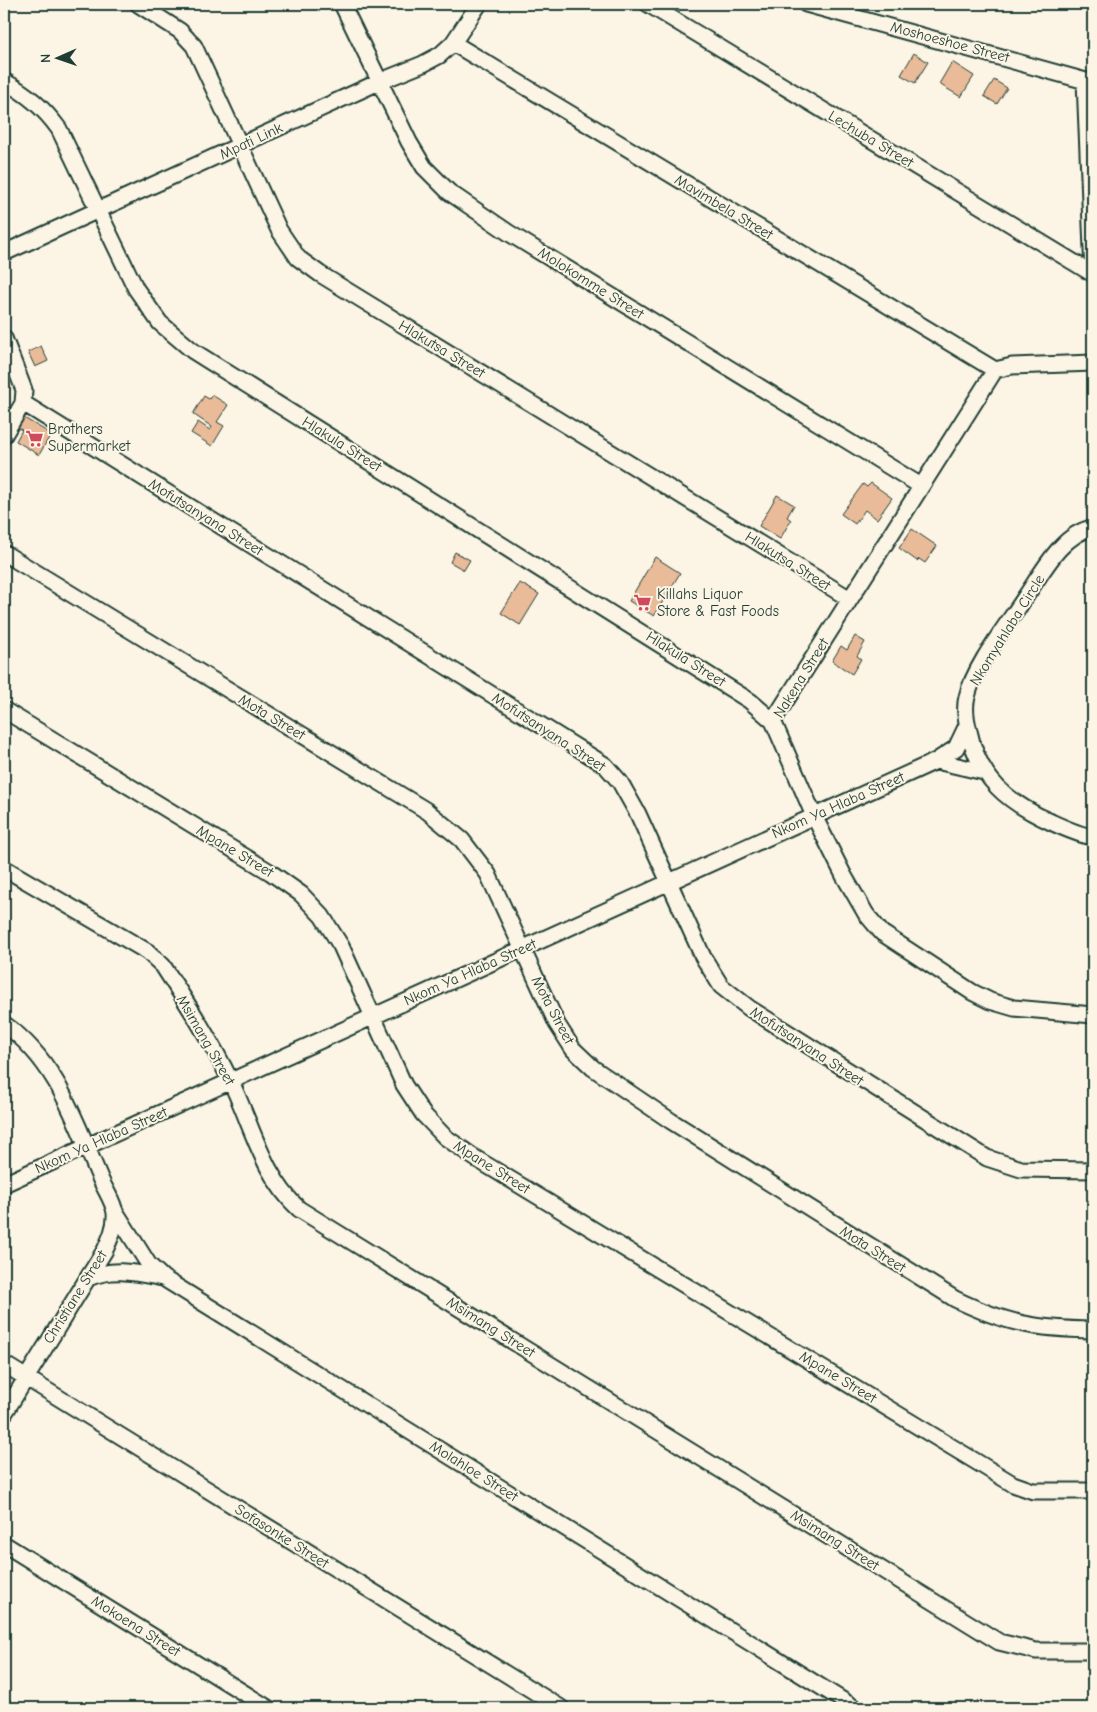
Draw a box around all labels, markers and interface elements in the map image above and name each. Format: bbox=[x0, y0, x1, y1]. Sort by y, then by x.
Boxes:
street label: Moshoeshoe Street bbox=[889, 17, 1012, 67]
north arrow bbox=[32, 32, 82, 82]
text: N bbox=[37, 54, 54, 63]
street label: Lechuba Street bbox=[825, 107, 917, 172]
street label: Mpati Link bbox=[217, 118, 286, 163]
street label: Mavimbela Street bbox=[672, 171, 777, 244]
street label: Molokomme Street bbox=[535, 243, 648, 323]
street label: Hlakutsa Street bbox=[396, 316, 489, 382]
street label: Hlakula Street bbox=[299, 412, 386, 476]
place label: Brothers Supermarket bbox=[48, 420, 131, 455]
supermarket icon: Brothers Supermarket bbox=[24, 428, 44, 448]
street label: Mofutsanyana Street bbox=[145, 474, 267, 560]
street label: Hlakutsa Street bbox=[742, 528, 835, 595]
street label: Nkomyahlaba Circle bbox=[966, 571, 1049, 689]
place label: Killahs Liquor Store & Fast Foods bbox=[657, 585, 779, 620]
supermarket icon: Killahs Liquor Store & Fast Foods bbox=[633, 593, 653, 613]
street label: Hlakula Street bbox=[643, 627, 730, 691]
street label: Nakena Street bbox=[769, 634, 833, 721]
street label: Mofutsanyana Street bbox=[489, 689, 610, 776]
street label: Mota Street bbox=[235, 690, 309, 744]
street label: Nkom Ya Hlaba Street bbox=[769, 767, 908, 842]
street label: Mpane Street bbox=[193, 821, 277, 881]
street label: Nkom Ya Hlaba Street bbox=[401, 934, 540, 1009]
street label: Mota Street bbox=[528, 973, 579, 1048]
street label: Msimang Street bbox=[173, 992, 239, 1089]
street label: Mofutsanyana Street bbox=[747, 1003, 868, 1090]
street label: Nkom Ya Hlaba Street bbox=[32, 1102, 171, 1177]
street label: Mpane Street bbox=[450, 1136, 534, 1198]
street label: Mota Street bbox=[837, 1222, 910, 1277]
street label: Christiane Street bbox=[39, 1246, 111, 1347]
street label: Msimang Street bbox=[443, 1293, 539, 1362]
street label: Mpane Street bbox=[796, 1347, 880, 1407]
street label: Molahloe Street bbox=[426, 1437, 522, 1506]
street label: Sofasonke Street bbox=[232, 1500, 333, 1572]
street label: Msimang Street bbox=[787, 1506, 883, 1575]
street label: Mokoena Street bbox=[88, 1591, 184, 1661]

